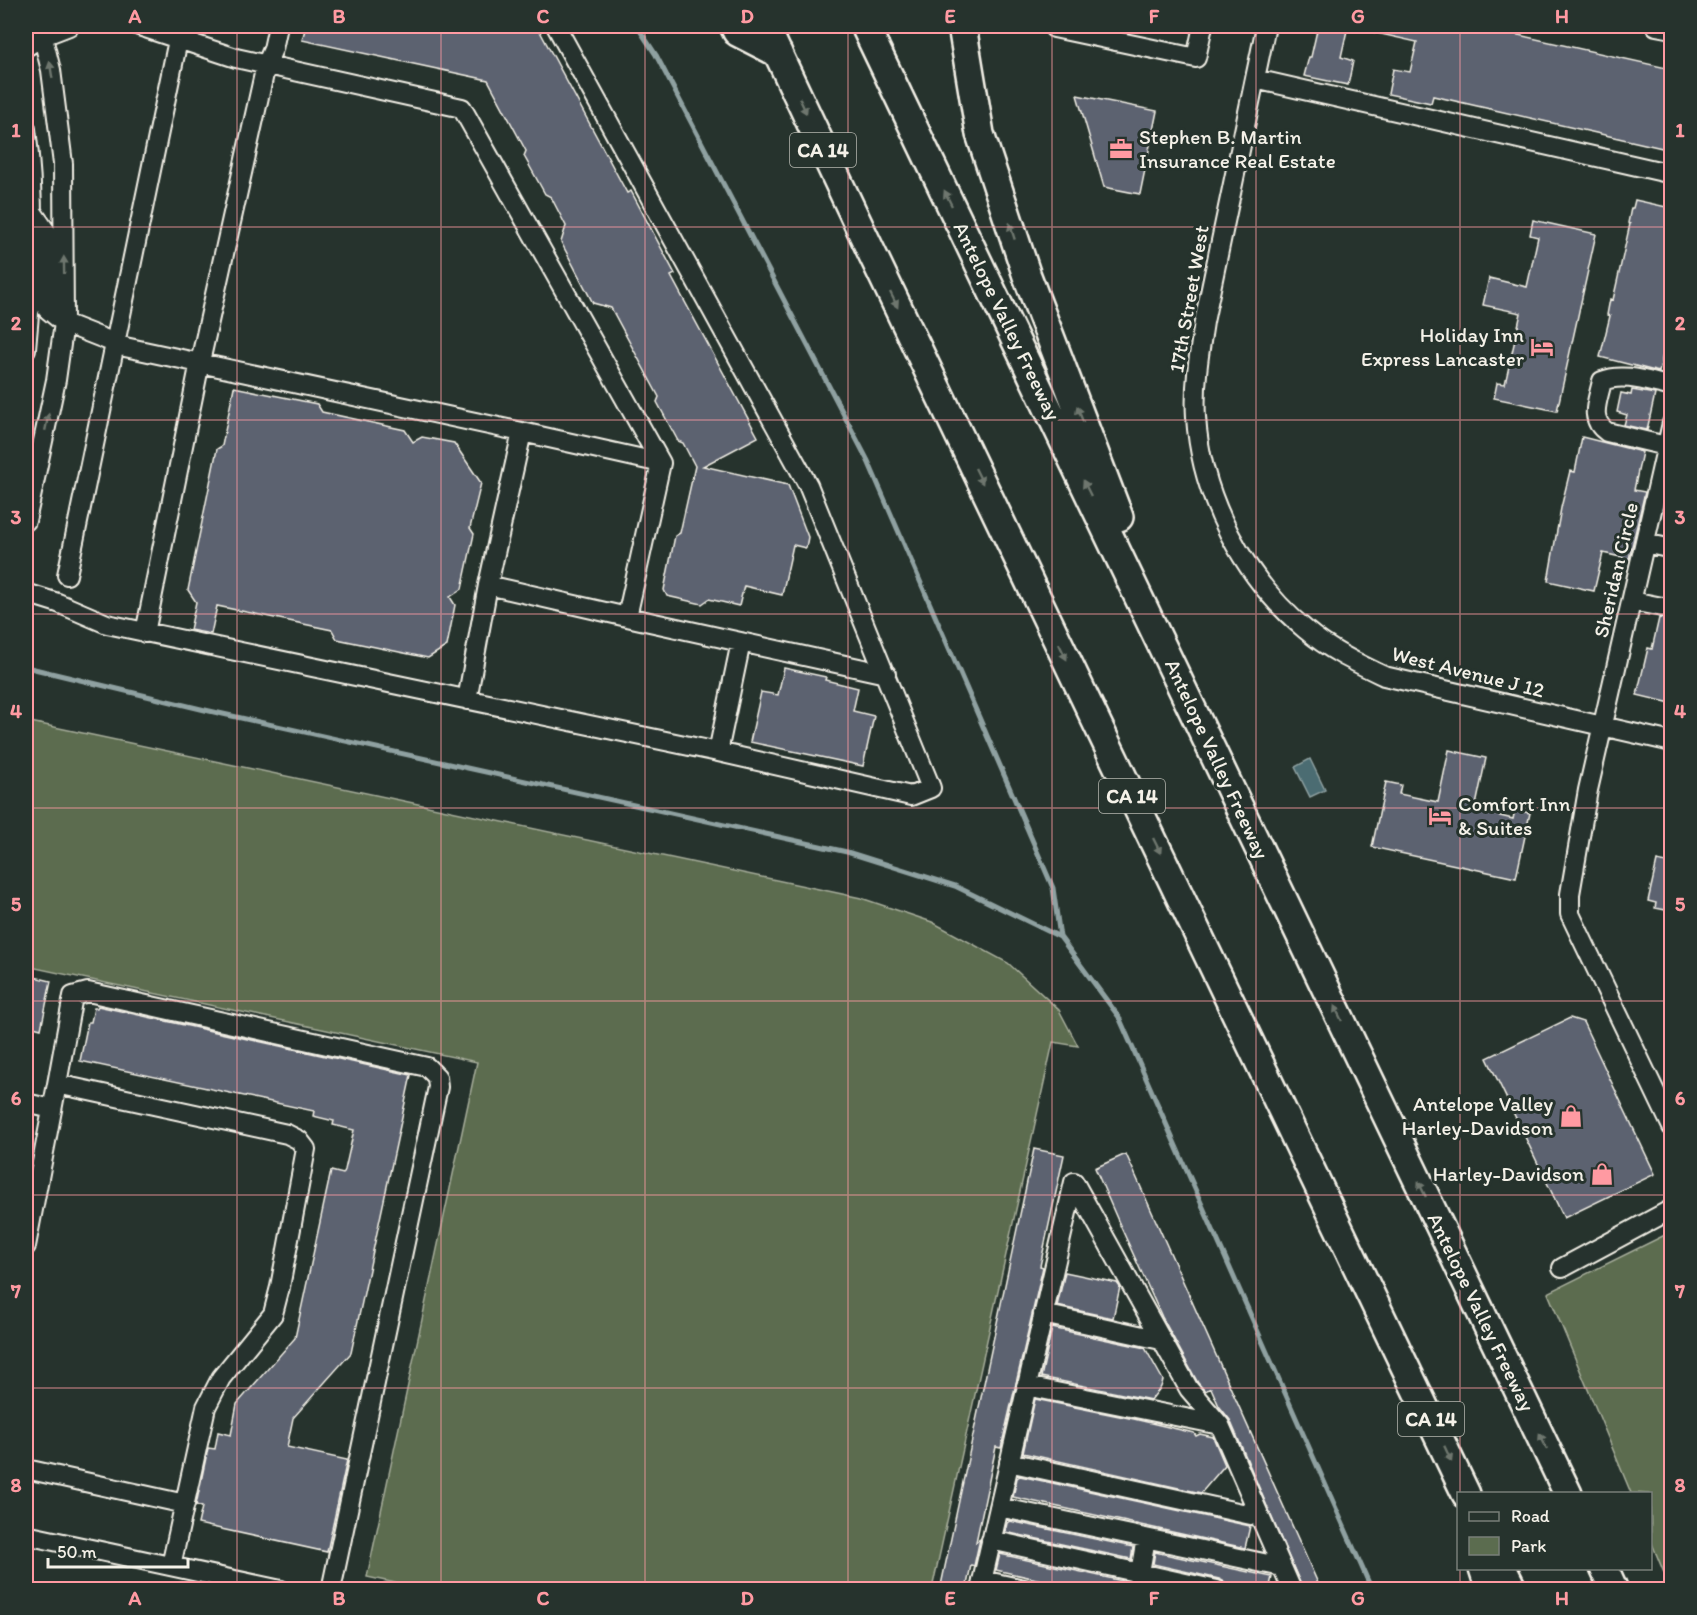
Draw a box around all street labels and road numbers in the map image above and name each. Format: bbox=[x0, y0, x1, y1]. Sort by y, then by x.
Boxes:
road number: CA 14 bbox=[790, 133, 856, 167]
street label: Antelope Valley Freeway bbox=[948, 217, 1067, 424]
street label: 17th Street West bbox=[1163, 223, 1214, 375]
street label: Sheridan Circle bbox=[1588, 500, 1643, 640]
street label: West Avenue J 12 bbox=[1389, 640, 1547, 703]
street label: Antelope Valley Freeway bbox=[1160, 655, 1275, 863]
road number: CA 14 bbox=[1099, 779, 1165, 813]
street label: Antelope Valley Freeway bbox=[1422, 1208, 1541, 1415]
road number: CA 14 bbox=[1398, 1402, 1464, 1436]

